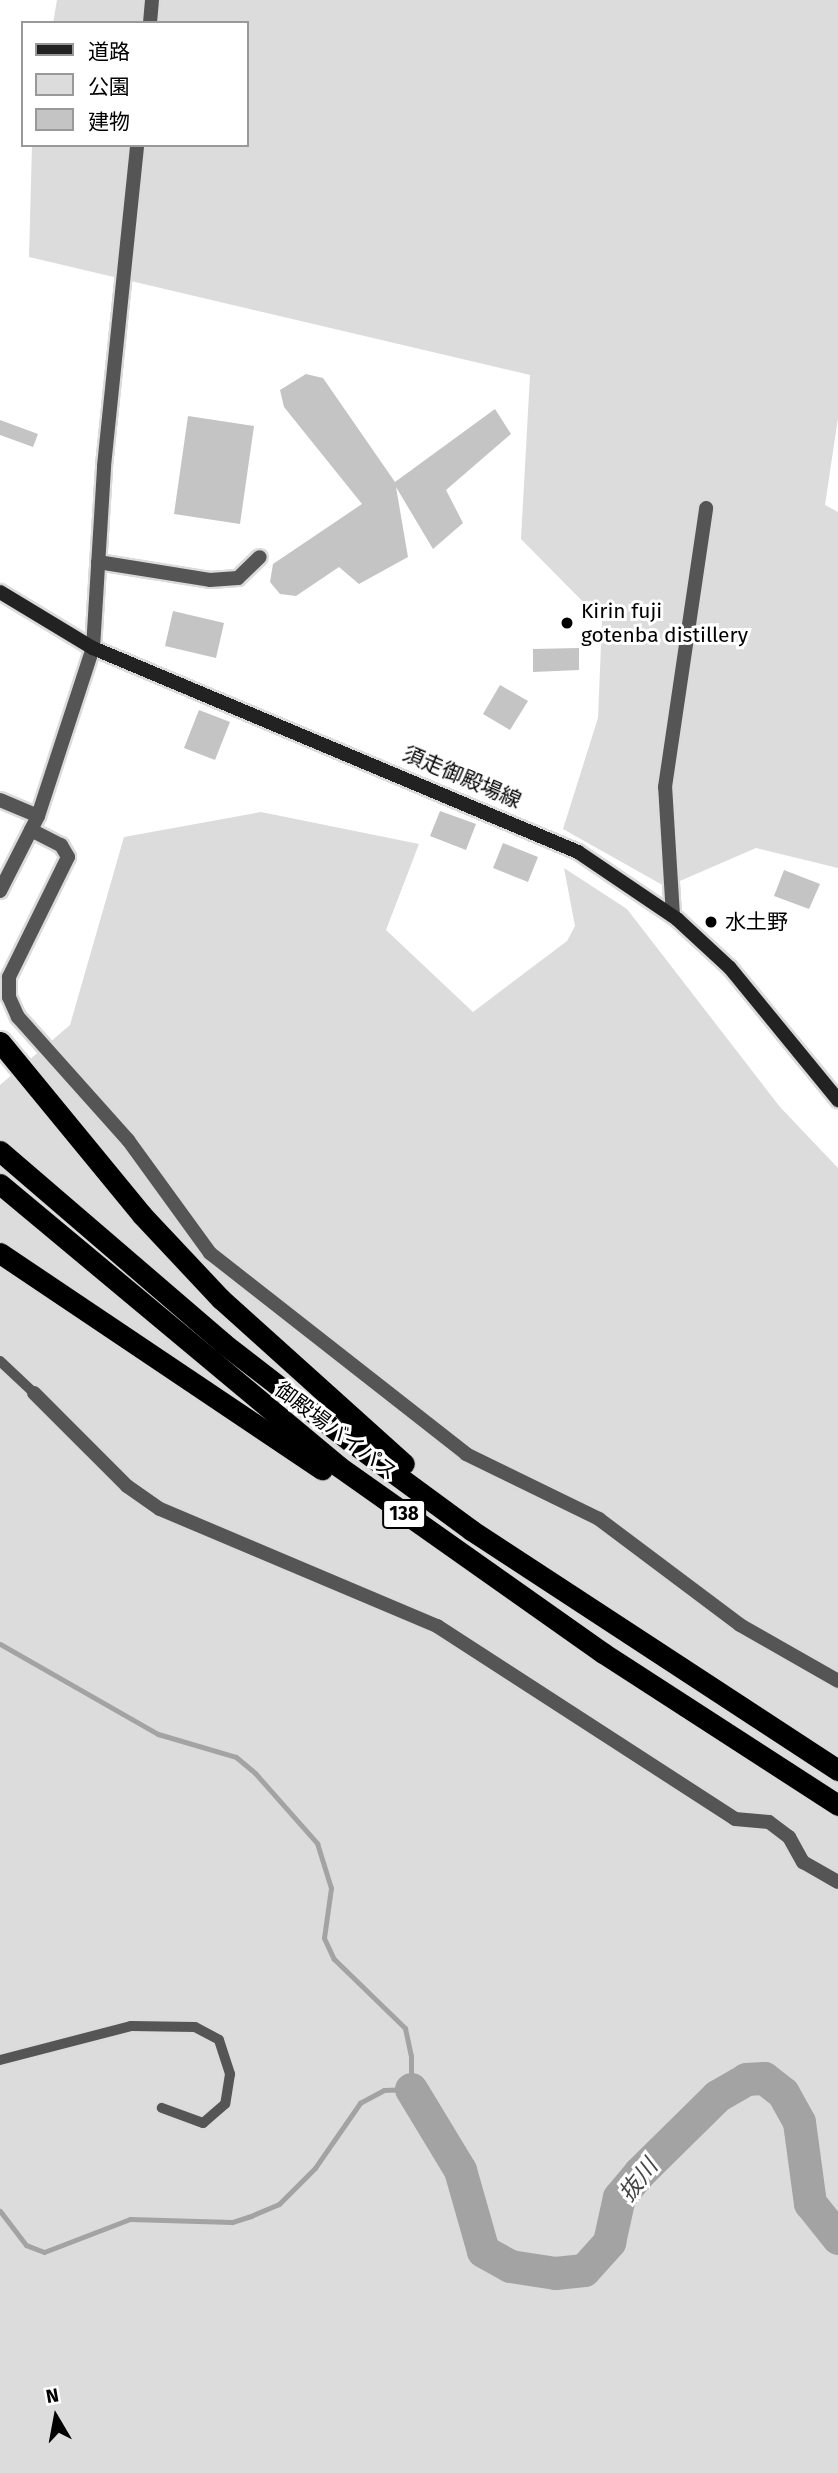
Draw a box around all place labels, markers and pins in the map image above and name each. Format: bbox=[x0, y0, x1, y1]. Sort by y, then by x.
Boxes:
place label: Kirin fuji gotenba distillery bbox=[581, 598, 748, 648]
marker: Kirin fuji gotenba distillery bbox=[559, 615, 575, 631]
place label: 水土野 bbox=[725, 909, 788, 935]
marker: 水土野 bbox=[703, 914, 719, 930]

